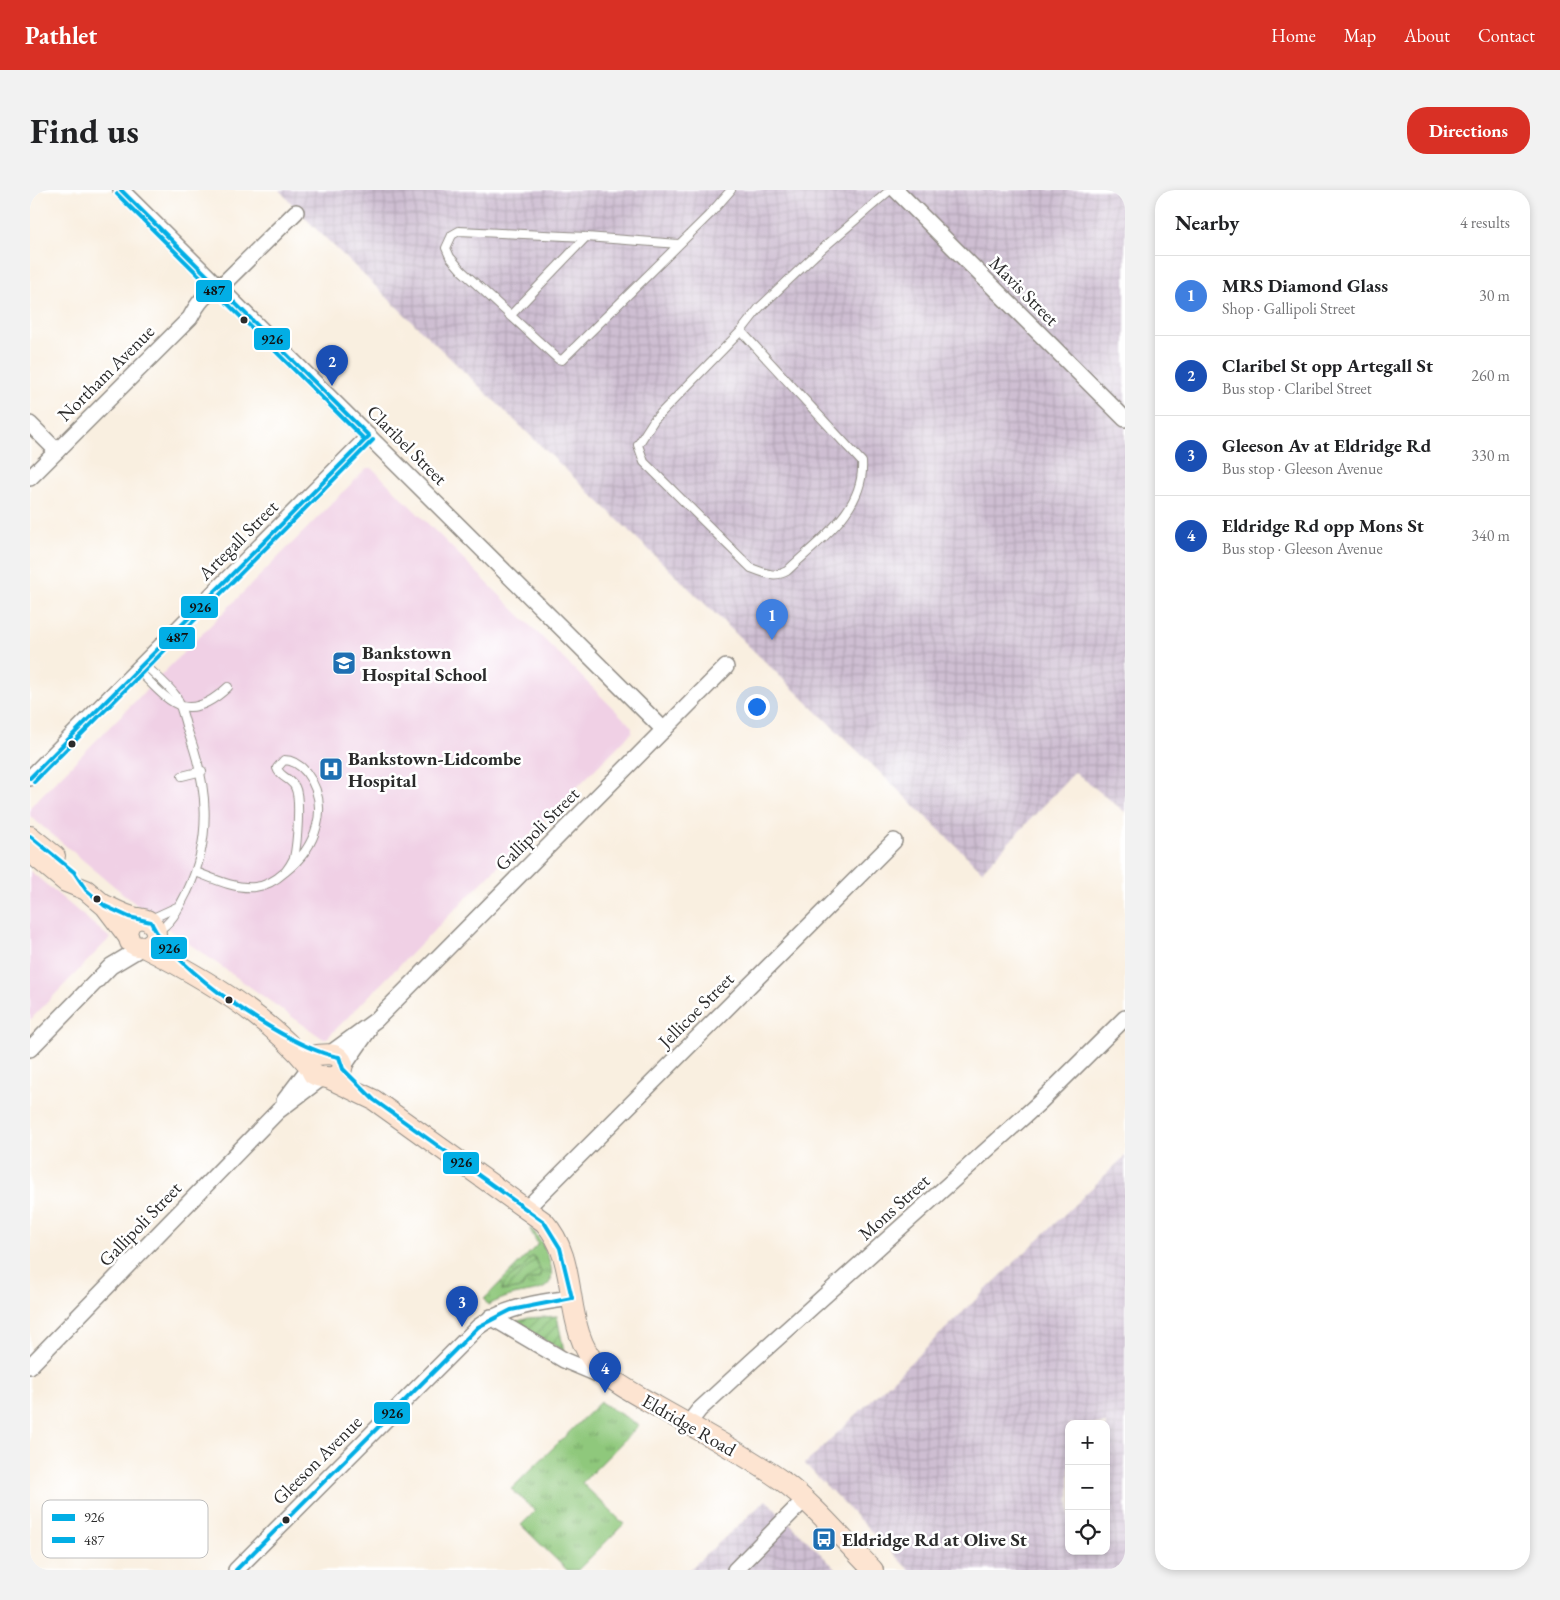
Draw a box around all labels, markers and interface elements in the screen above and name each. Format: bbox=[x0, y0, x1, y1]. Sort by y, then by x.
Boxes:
text: Pathlet bbox=[25, 20, 97, 51]
text: Home bbox=[1271, 24, 1316, 47]
text: Map bbox=[1344, 24, 1376, 47]
text: About bbox=[1404, 24, 1450, 47]
text: Contact bbox=[1478, 24, 1535, 47]
button: Directions bbox=[1407, 107, 1530, 154]
text: Find us bbox=[30, 108, 139, 153]
text: Nearby bbox=[1175, 209, 1239, 236]
text: 4 results bbox=[1460, 212, 1510, 233]
street label: Mavis Street bbox=[984, 251, 1064, 331]
text: MRS Diamond Glass bbox=[1222, 273, 1388, 298]
line badge: 487 bbox=[195, 279, 233, 303]
text: 487 bbox=[203, 281, 226, 299]
text: 1 bbox=[1187, 285, 1195, 306]
text: 30 m bbox=[1479, 285, 1510, 306]
text: Shop · Gallipoli Street bbox=[1222, 298, 1355, 319]
unlabelled marker bbox=[239, 315, 249, 325]
street label: Northam Avenue bbox=[52, 319, 160, 427]
line badge: 926 bbox=[253, 327, 291, 351]
text: 926 bbox=[261, 330, 284, 348]
pin: 2 bbox=[316, 345, 348, 386]
text: Claribel St opp Artegall St bbox=[1222, 353, 1433, 378]
text: 2 bbox=[1187, 365, 1195, 386]
text: 260 m bbox=[1471, 365, 1510, 386]
text: Bus stop · Claribel Street bbox=[1222, 378, 1372, 399]
street label: Claribel Street bbox=[361, 399, 453, 491]
text: Gleeson Av at Eldridge Rd bbox=[1222, 433, 1431, 458]
text: 3 bbox=[1187, 445, 1195, 466]
text: 330 m bbox=[1471, 445, 1510, 466]
text: Bus stop · Gleeson Avenue bbox=[1222, 458, 1383, 479]
street label: Artegall Street bbox=[192, 495, 283, 586]
text: Eldridge Rd opp Mons St bbox=[1222, 513, 1424, 538]
text: 4 bbox=[1187, 525, 1195, 546]
text: 340 m bbox=[1471, 525, 1510, 546]
text: Bus stop · Gleeson Avenue bbox=[1222, 538, 1383, 559]
line badge: 926 bbox=[180, 595, 219, 619]
text: 926 bbox=[189, 598, 212, 616]
pin: 1 bbox=[756, 599, 788, 640]
line badge: 487 bbox=[158, 626, 196, 650]
text: 487 bbox=[166, 628, 189, 646]
place label: Bankstown Hospital School bbox=[362, 640, 488, 687]
school or university icon: Bankstown Hospital School bbox=[331, 650, 357, 676]
your location bbox=[744, 694, 770, 720]
unlabelled marker bbox=[67, 739, 77, 749]
place label: Bankstown-Lidcombe Hospital bbox=[348, 746, 521, 793]
hospital icon: Bankstown-Lidcombe Hospital bbox=[318, 756, 344, 782]
street label: Gallipoli Street bbox=[490, 782, 584, 876]
unlabelled marker bbox=[92, 894, 102, 904]
line badge: 926 bbox=[150, 936, 188, 960]
text: 926 bbox=[158, 939, 181, 957]
street label: Jellicoe Street bbox=[651, 967, 739, 1055]
unlabelled marker bbox=[224, 995, 234, 1005]
line badge: 926 bbox=[442, 1151, 480, 1175]
text: 926 bbox=[450, 1153, 473, 1171]
street label: Mons Street bbox=[853, 1168, 935, 1246]
street label: Gallipoli Street bbox=[93, 1176, 187, 1272]
pin: 3 bbox=[446, 1286, 478, 1327]
pin: 4 bbox=[589, 1352, 621, 1393]
street label: Eldridge Road bbox=[637, 1388, 741, 1462]
line badge: 926 bbox=[373, 1401, 411, 1425]
text: 926 bbox=[381, 1404, 404, 1422]
street label: Gleeson Avenue bbox=[267, 1410, 367, 1510]
map controls bbox=[1065, 1420, 1110, 1555]
button: + bbox=[1065, 1420, 1110, 1465]
button: − bbox=[1065, 1465, 1110, 1510]
legend bbox=[42, 1500, 208, 1558]
text: 926 bbox=[84, 1508, 104, 1526]
button: locate bbox=[1065, 1510, 1110, 1555]
unlabelled marker bbox=[281, 1515, 291, 1525]
bus stop icon: Eldridge Rd at Olive St bbox=[811, 1526, 837, 1552]
place label: Eldridge Rd at Olive St bbox=[842, 1527, 1027, 1552]
text: 487 bbox=[84, 1531, 104, 1549]

